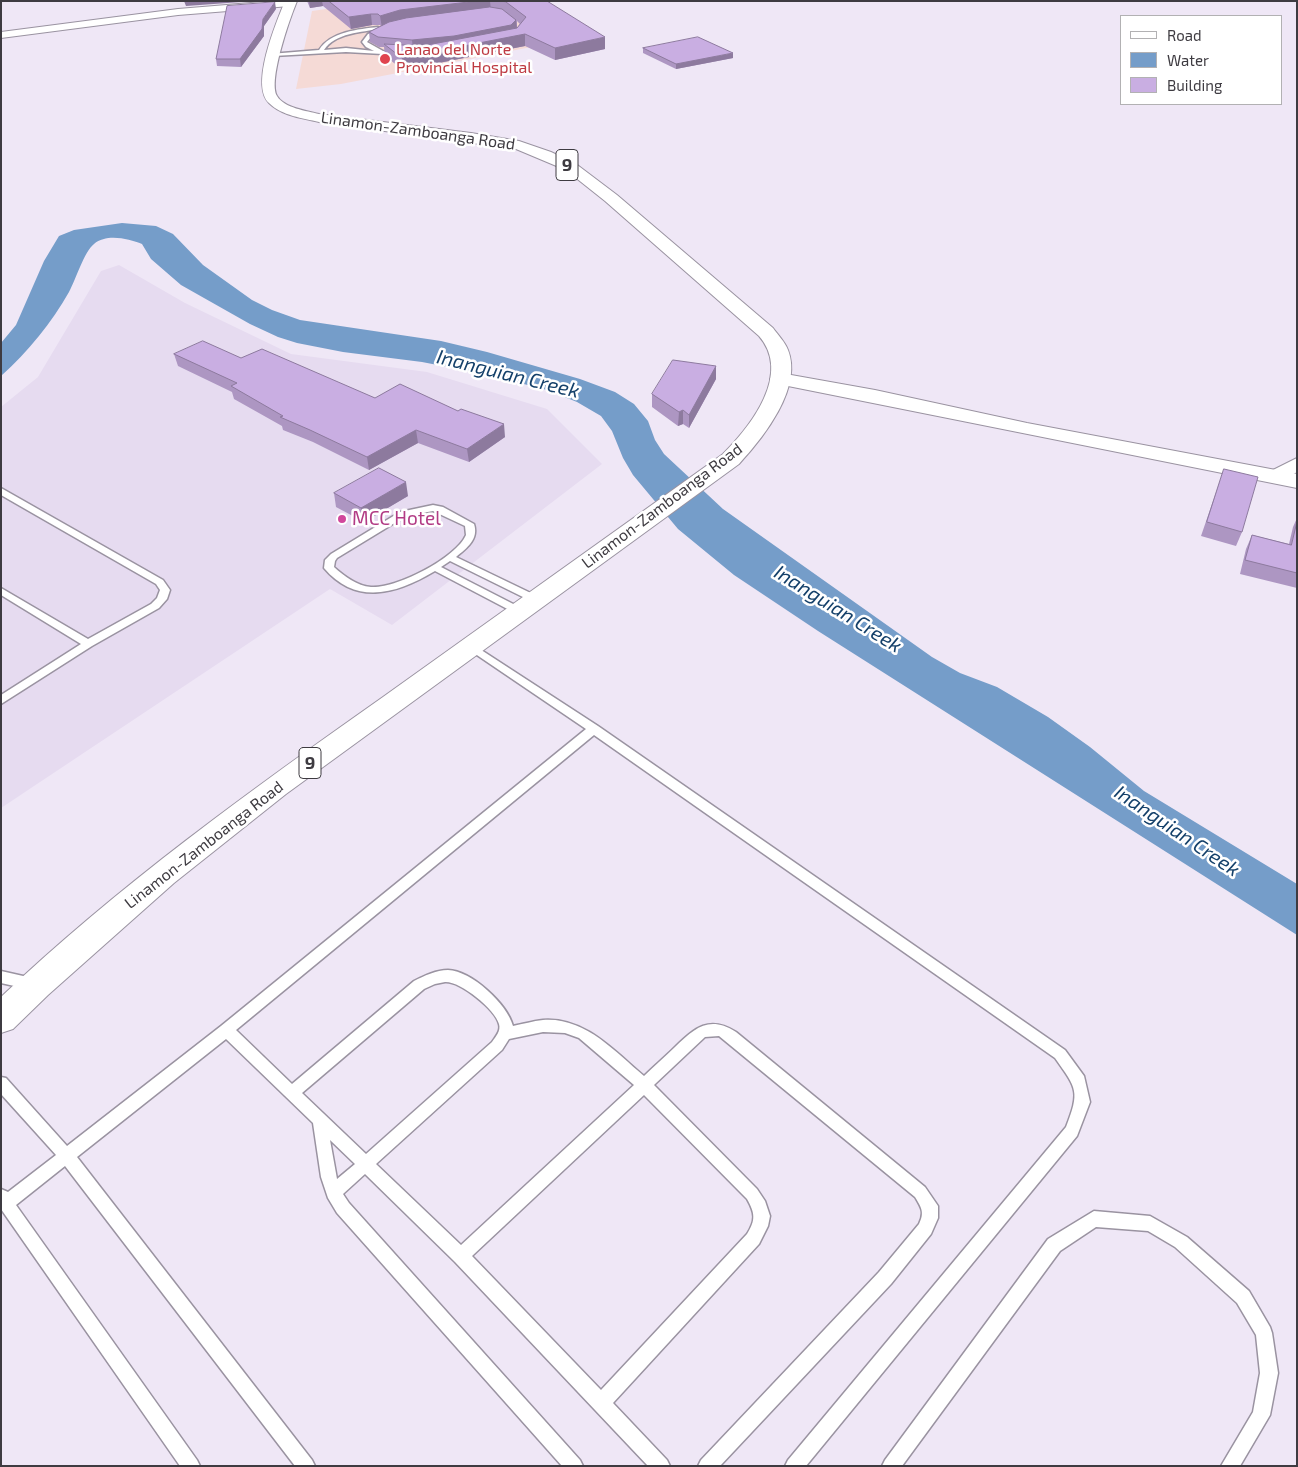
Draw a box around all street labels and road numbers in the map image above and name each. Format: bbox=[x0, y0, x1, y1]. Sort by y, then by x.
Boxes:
street label: Linamon-Zamboanga Road bbox=[320, 108, 516, 154]
road number: 9 bbox=[556, 150, 578, 180]
street label: Linamon-Zamboanga Road bbox=[578, 439, 746, 573]
road number: 9 bbox=[299, 748, 321, 778]
street label: Linamon-Zamboanga Road bbox=[121, 777, 287, 913]

